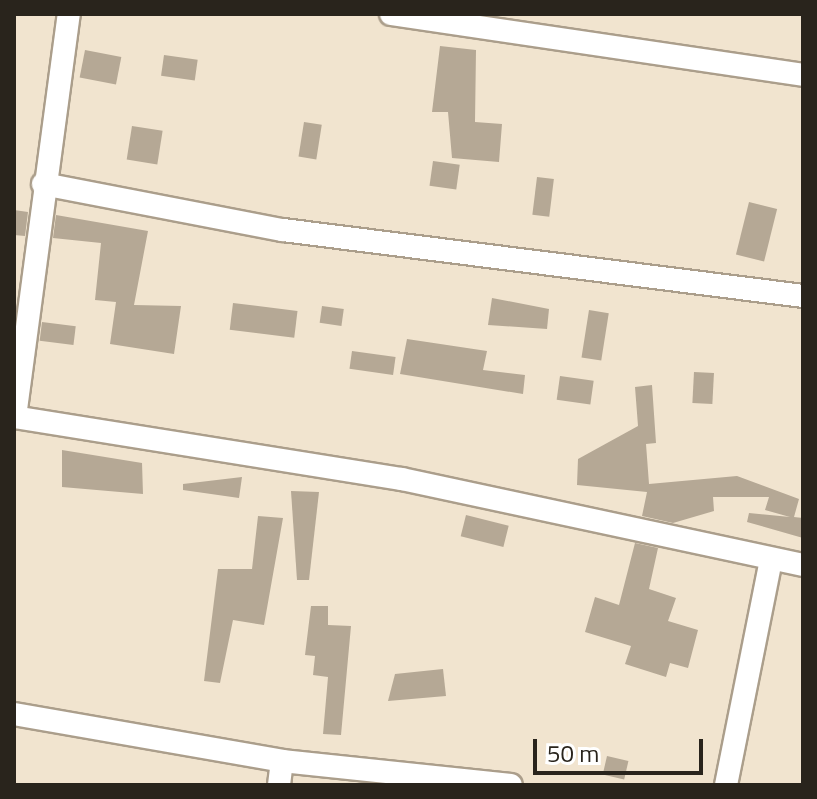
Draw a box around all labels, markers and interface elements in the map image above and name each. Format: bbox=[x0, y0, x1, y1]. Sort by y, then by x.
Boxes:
scale bar bbox=[537, 723, 707, 773]
text: 50 m bbox=[547, 735, 599, 771]

